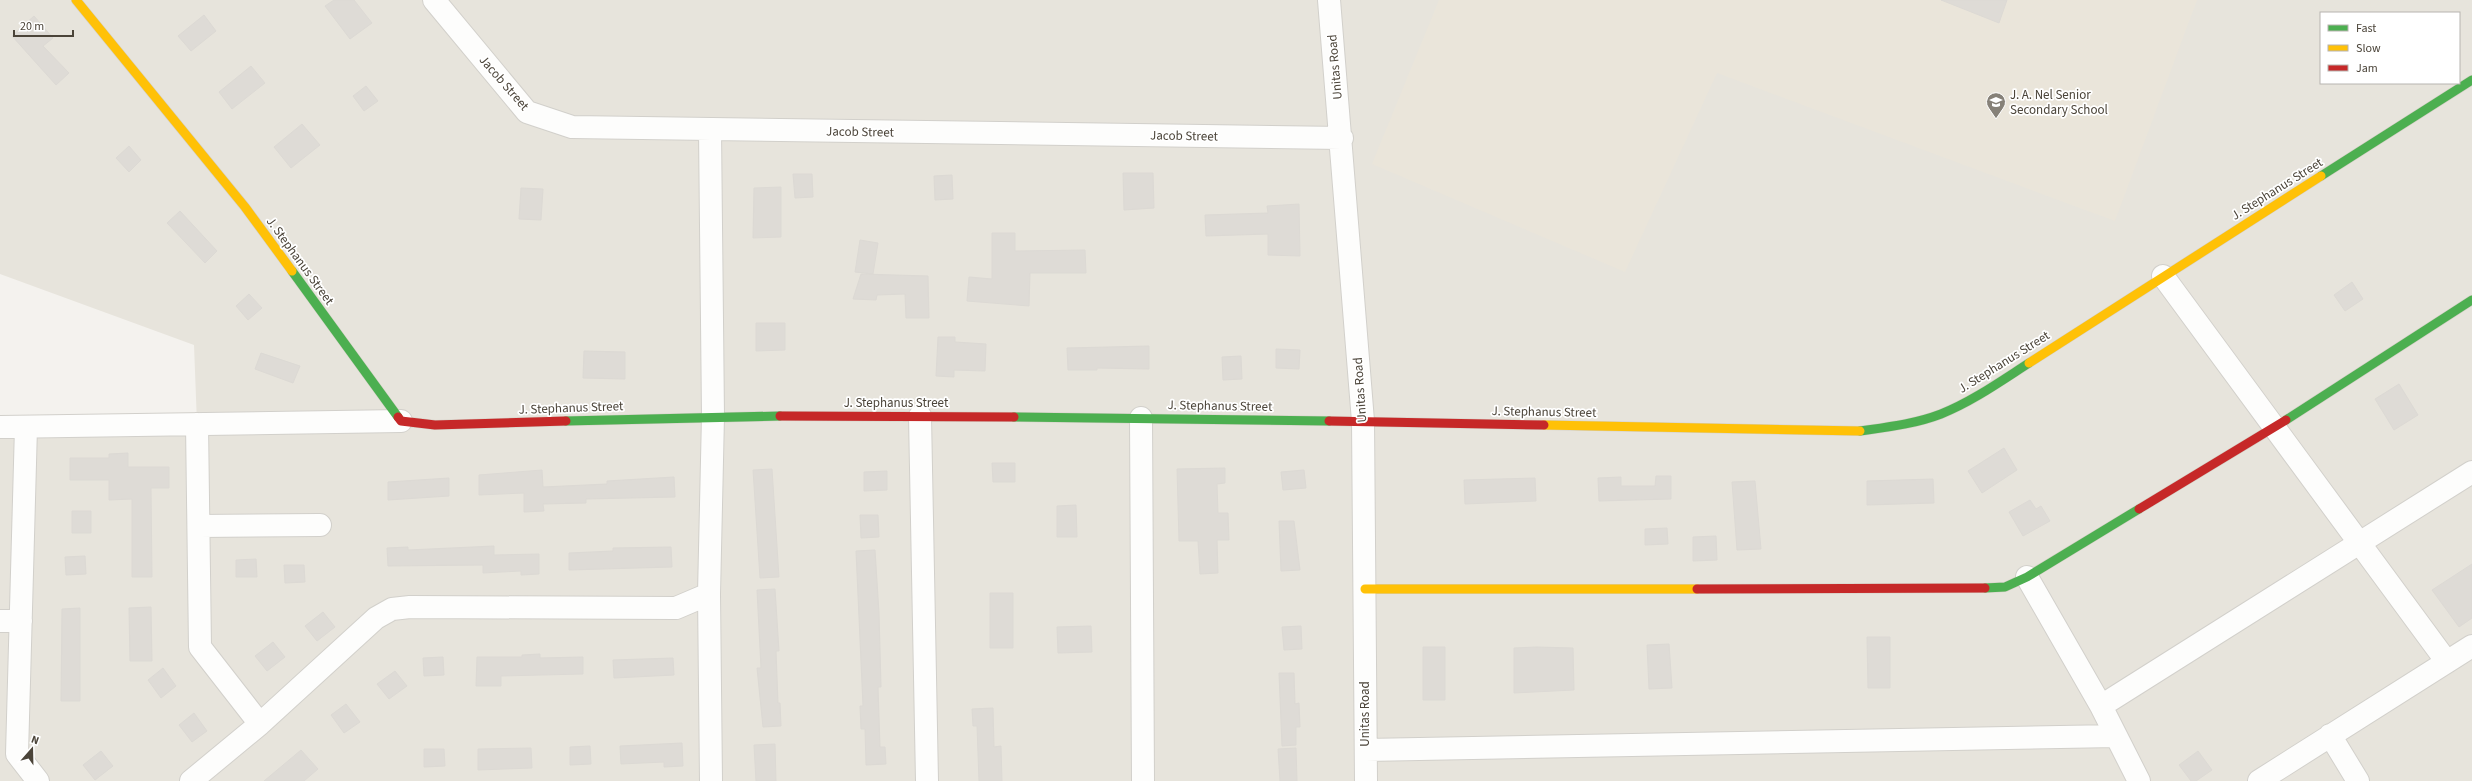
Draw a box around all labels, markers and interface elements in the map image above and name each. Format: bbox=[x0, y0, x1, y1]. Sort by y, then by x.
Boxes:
scale bar bbox=[14, 12, 73, 38]
legend bbox=[2320, 12, 2460, 84]
text: 20 m bbox=[20, 18, 44, 35]
text: Fast bbox=[2356, 20, 2376, 37]
street label: Unitas Road bbox=[1323, 34, 1347, 100]
text: Slow bbox=[2356, 40, 2381, 57]
street label: Jacob Street bbox=[475, 51, 533, 115]
text: Jam bbox=[2356, 60, 2378, 77]
place label: J. A. Nel Senior Secondary School bbox=[2010, 86, 2108, 119]
school or university icon: J. A. Nel Senior Secondary School bbox=[1985, 91, 2007, 119]
street label: Jacob Street bbox=[826, 122, 895, 142]
street label: Jacob Street bbox=[1150, 126, 1219, 146]
street label: J. Stephanus Street bbox=[2228, 153, 2327, 224]
street label: J. Stephanus Street bbox=[262, 213, 338, 309]
street label: J. Stephanus Street bbox=[1955, 326, 2054, 397]
street label: Unitas Road bbox=[1349, 357, 1371, 423]
street label: J. Stephanus Street bbox=[844, 394, 949, 412]
street label: J. Stephanus Street bbox=[1167, 396, 1273, 416]
street label: J. Stephanus Street bbox=[518, 397, 624, 419]
street label: J. Stephanus Street bbox=[1491, 402, 1597, 422]
street label: Unitas Road bbox=[1356, 681, 1374, 747]
north arrow bbox=[12, 729, 52, 769]
text: N bbox=[29, 732, 41, 748]

